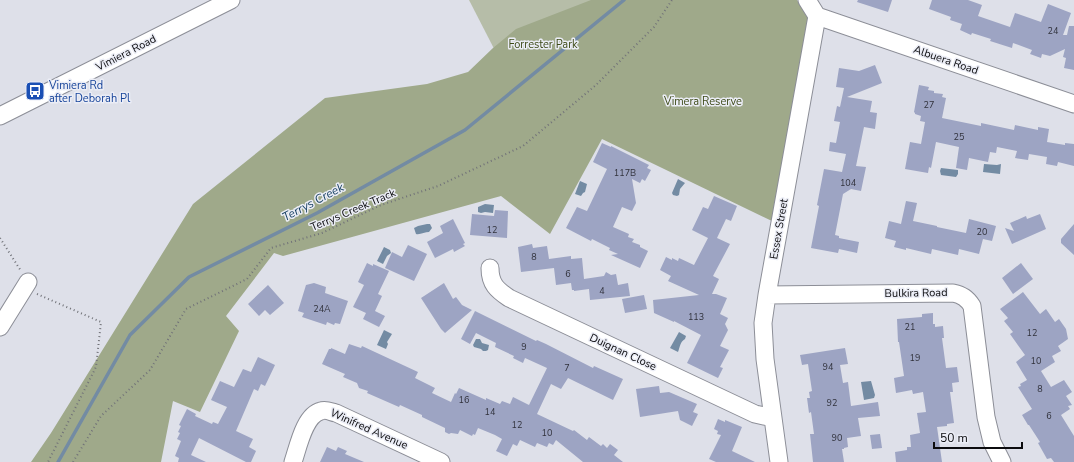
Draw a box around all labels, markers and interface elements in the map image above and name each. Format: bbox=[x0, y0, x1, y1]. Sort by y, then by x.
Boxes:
house number: 24 bbox=[1048, 25, 1059, 37]
street label: Vimiera Road bbox=[92, 31, 159, 75]
park label: Forrester Park bbox=[508, 37, 578, 52]
street label: Albuera Road bbox=[911, 42, 981, 78]
place label: Vimiera Rd after Deborah Pl bbox=[48, 78, 131, 106]
bus stop icon: Vimiera Rd after Deborah Pl bbox=[24, 80, 46, 102]
park label: Vimera Reserve bbox=[663, 94, 742, 109]
house number: 27 bbox=[924, 99, 934, 111]
house number: 25 bbox=[954, 131, 964, 143]
house number: 117B bbox=[614, 167, 636, 179]
house number: 104 bbox=[840, 177, 857, 189]
water label: Terrys Creek bbox=[279, 179, 347, 225]
street label: Terrys Creek Track bbox=[308, 185, 398, 235]
street label: Essex Street bbox=[766, 197, 792, 261]
house number: 12 bbox=[487, 224, 497, 236]
house number: 20 bbox=[977, 226, 987, 238]
house number: 8 bbox=[531, 251, 537, 263]
house number: 6 bbox=[565, 268, 571, 280]
house number: 4 bbox=[599, 285, 605, 297]
street label: Bulkira Road bbox=[884, 285, 948, 301]
house number: 24A bbox=[313, 303, 331, 315]
house number: 113 bbox=[688, 311, 704, 323]
house number: 21 bbox=[905, 321, 915, 333]
house number: 12 bbox=[1027, 327, 1037, 339]
street label: Duignan Close bbox=[587, 330, 659, 374]
house number: 9 bbox=[521, 341, 527, 353]
house number: 19 bbox=[910, 352, 920, 364]
house number: 10 bbox=[1031, 355, 1041, 367]
house number: 94 bbox=[823, 361, 834, 373]
house number: 7 bbox=[564, 362, 570, 374]
house number: 8 bbox=[1037, 383, 1043, 395]
house number: 16 bbox=[459, 394, 469, 406]
house number: 92 bbox=[827, 397, 837, 409]
street label: Winifred Avenue bbox=[328, 405, 410, 453]
house number: 14 bbox=[485, 406, 496, 418]
house number: 6 bbox=[1046, 410, 1052, 422]
house number: 12 bbox=[512, 419, 522, 431]
scale bar bbox=[934, 424, 1022, 450]
house number: 10 bbox=[542, 427, 552, 439]
text: 50 m bbox=[940, 430, 968, 446]
house number: 90 bbox=[832, 432, 842, 444]

